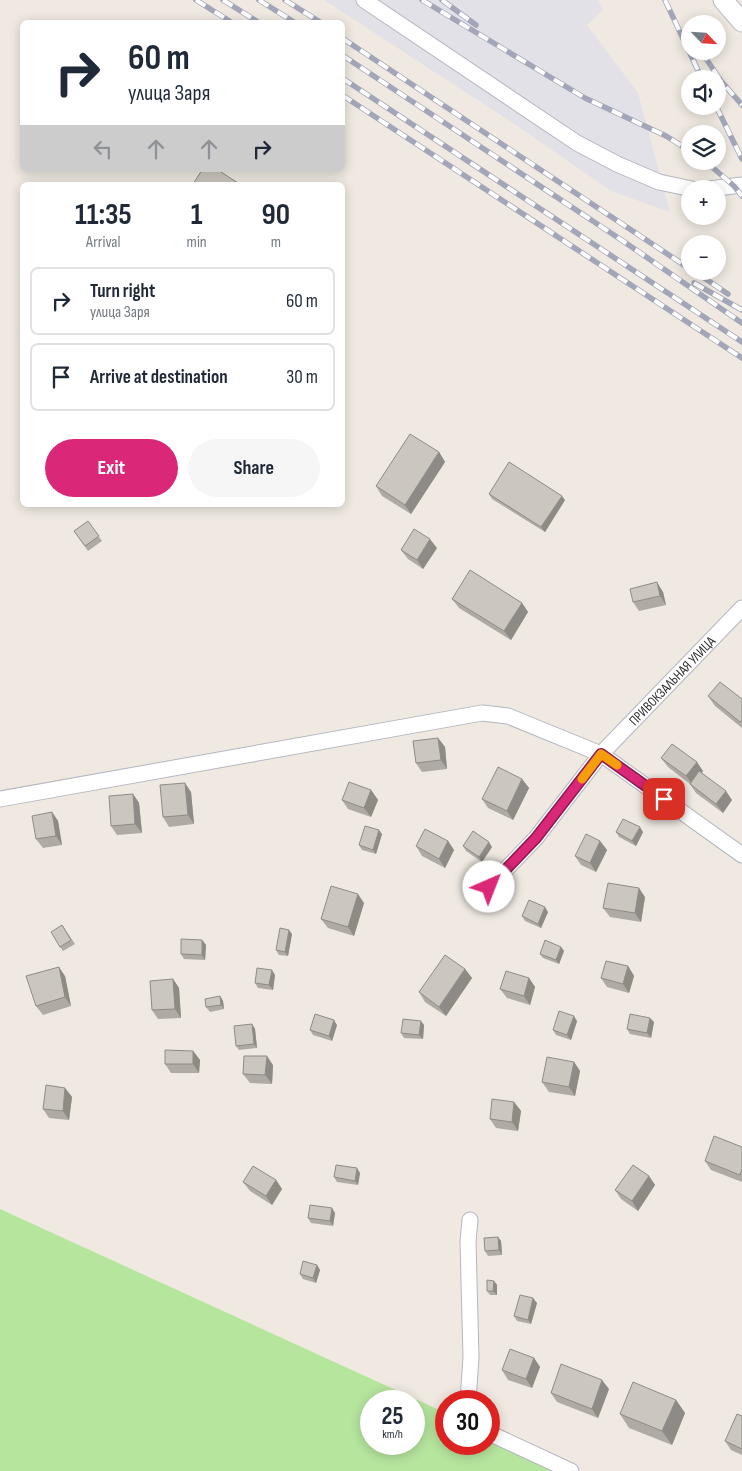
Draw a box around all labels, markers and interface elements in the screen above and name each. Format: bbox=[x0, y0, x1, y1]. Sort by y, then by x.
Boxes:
north arrow bbox=[681, 15, 726, 60]
map controls bbox=[681, 15, 726, 280]
text: 60 m bbox=[128, 37, 190, 80]
icon: right bbox=[45, 40, 110, 105]
button: sound bbox=[681, 70, 726, 115]
text: улица Заря bbox=[128, 80, 210, 107]
button: layers bbox=[681, 125, 726, 170]
icon: left bbox=[89, 135, 117, 163]
icon: ahead bbox=[142, 135, 170, 163]
icon: ahead bbox=[195, 135, 223, 163]
icon: right bbox=[248, 135, 276, 163]
button: + bbox=[681, 180, 726, 225]
text: 11:35 bbox=[75, 197, 132, 233]
text: 1 bbox=[191, 197, 203, 233]
text: 90 bbox=[262, 197, 290, 233]
text: Arrival bbox=[86, 233, 121, 252]
text: min bbox=[187, 233, 207, 252]
text: m bbox=[271, 233, 281, 252]
button: − bbox=[681, 235, 726, 280]
text: Turn right bbox=[90, 280, 155, 303]
icon: right bbox=[47, 287, 75, 315]
text: 60 m bbox=[286, 290, 318, 313]
text: улица Заря bbox=[90, 303, 150, 322]
icon: arrive bbox=[47, 363, 75, 391]
text: Arrive at destination bbox=[90, 366, 228, 389]
text: 30 m bbox=[286, 366, 318, 389]
button: Exit bbox=[45, 439, 178, 497]
button: Share bbox=[188, 439, 320, 497]
street label: ПРИВОКЗАЛЬНАЯ УЛИЦА bbox=[625, 632, 719, 729]
pin bbox=[643, 778, 685, 820]
icon: arrive bbox=[650, 785, 678, 813]
position arrow bbox=[462, 860, 514, 912]
speed limit sign: 30 bbox=[435, 1390, 500, 1455]
text: 25 bbox=[382, 1401, 403, 1432]
text: km/h bbox=[382, 1427, 403, 1442]

